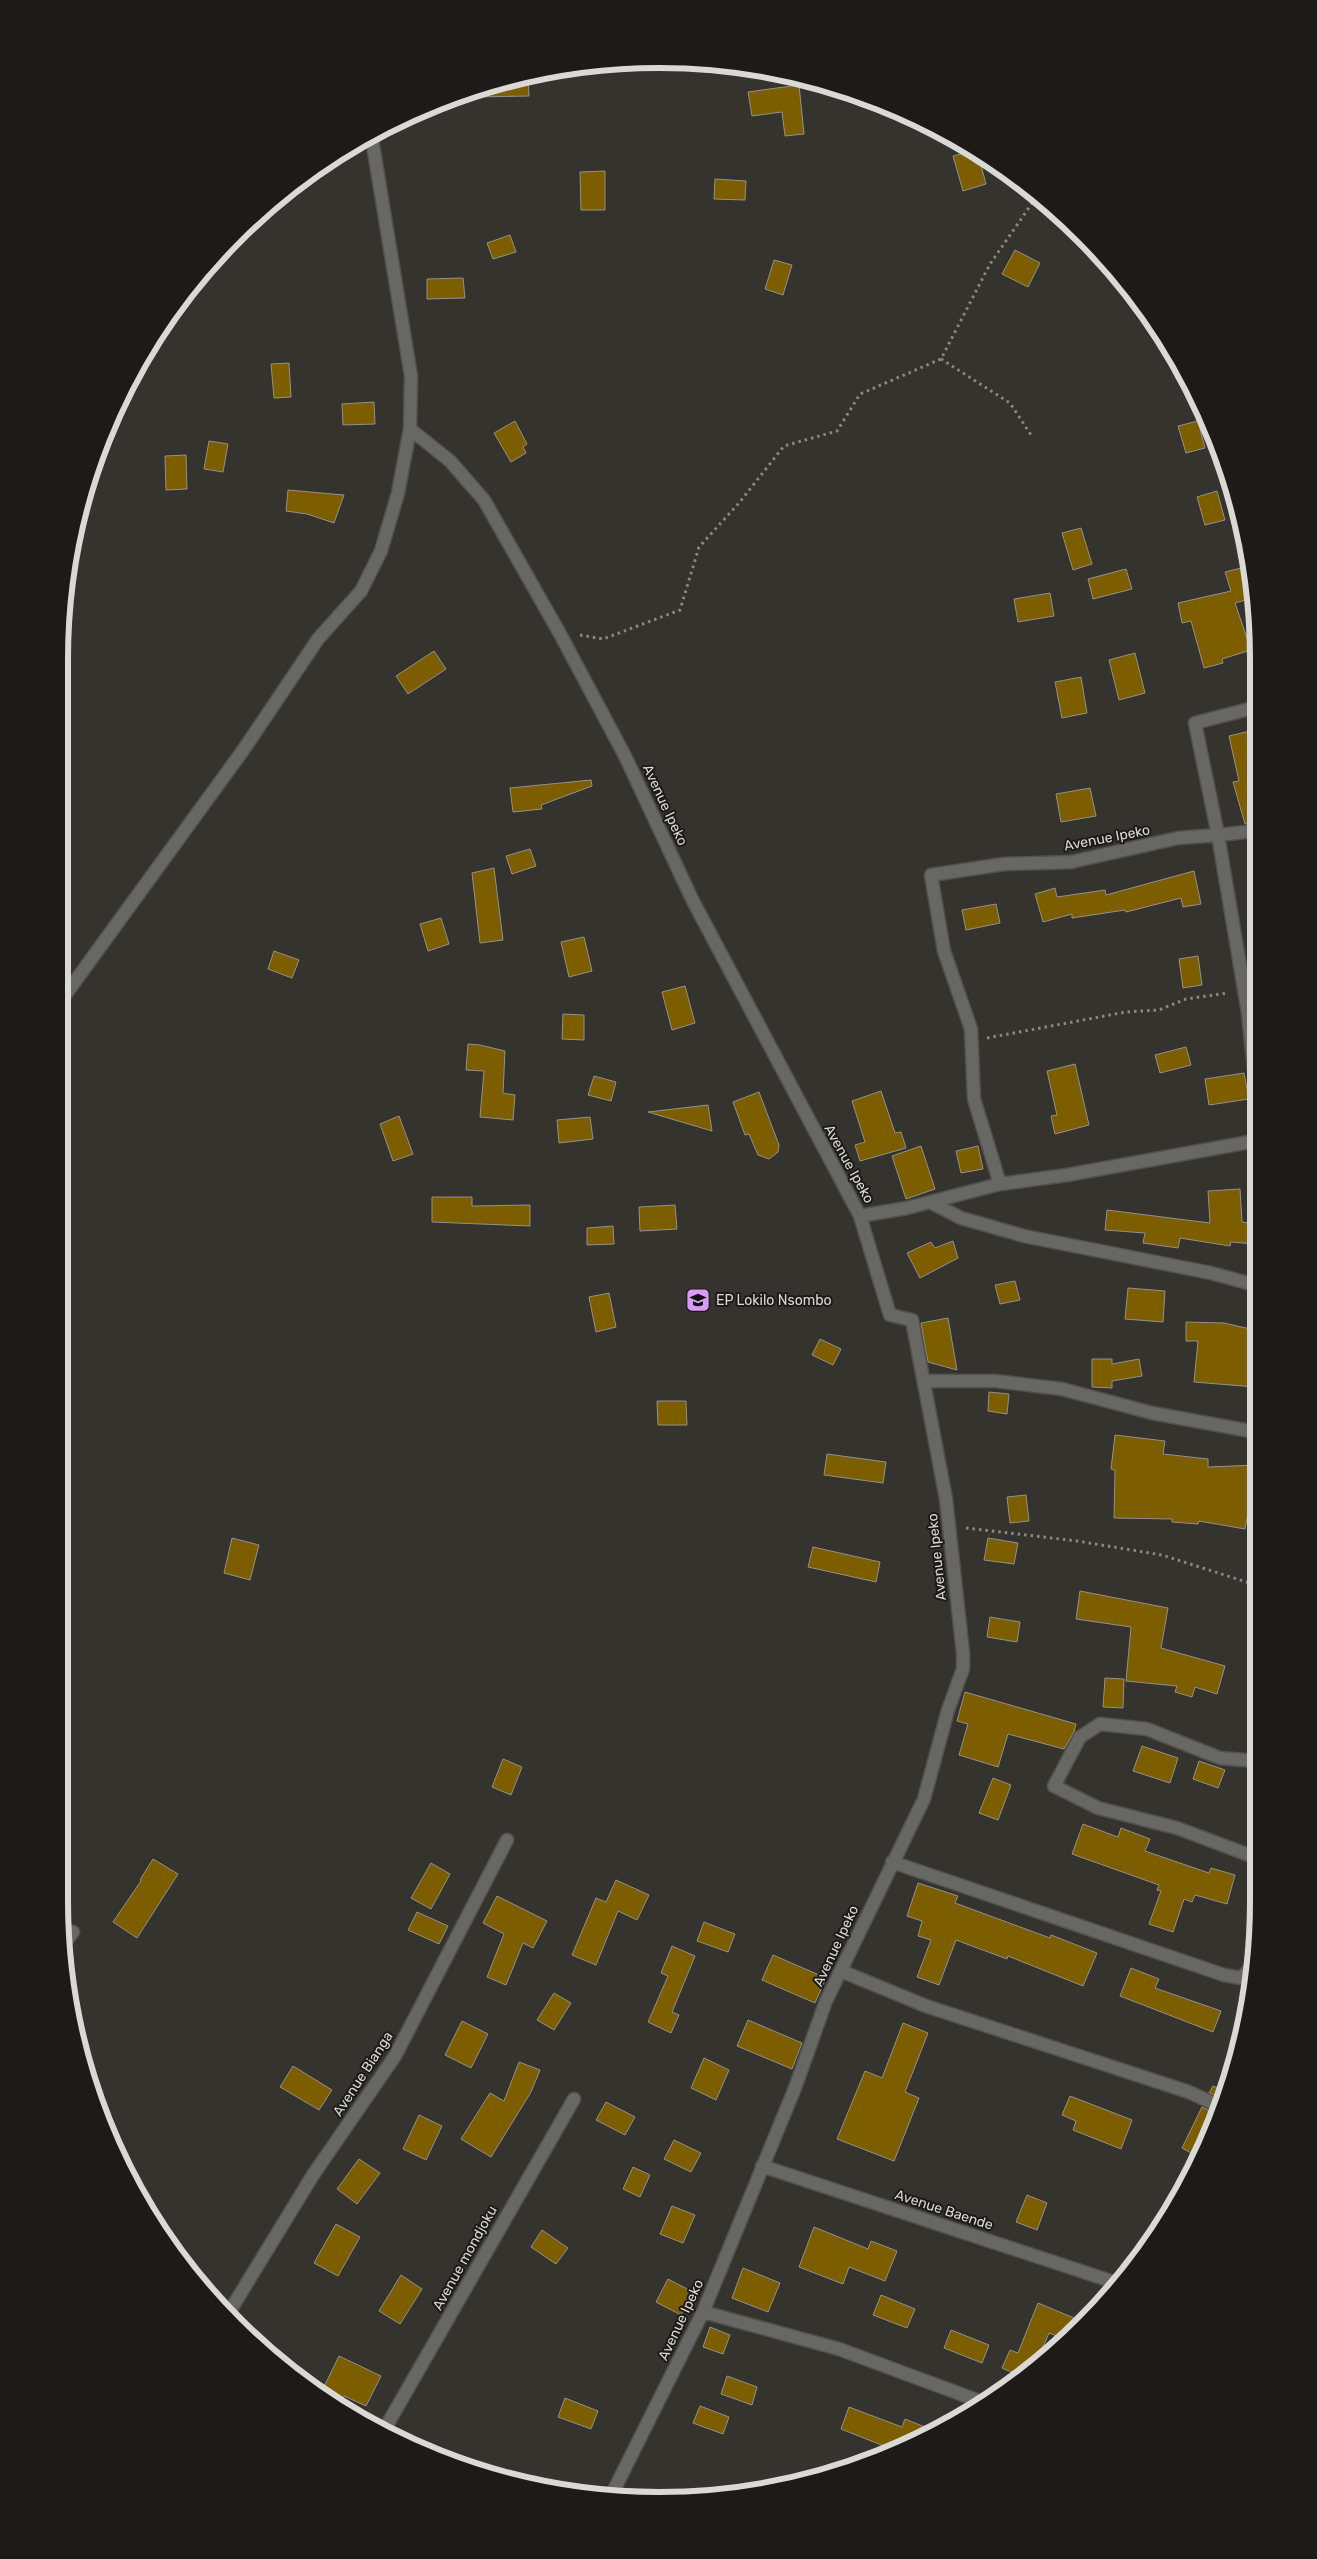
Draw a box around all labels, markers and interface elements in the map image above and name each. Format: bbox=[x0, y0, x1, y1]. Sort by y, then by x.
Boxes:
street label: Avenue Ipeko bbox=[639, 762, 691, 848]
street label: Avenue Ipeko bbox=[1062, 821, 1152, 855]
street label: Avenue Ipeko bbox=[820, 1122, 878, 1206]
school or university icon: EP Lokilo Nsombo bbox=[685, 1287, 711, 1313]
place label: EP Lokilo Nsombo bbox=[716, 1292, 832, 1309]
street label: Avenue Ipeko bbox=[924, 1513, 950, 1601]
street label: Avenue Ipeko bbox=[810, 1903, 862, 1989]
street label: Avenue Bianga bbox=[329, 2028, 397, 2120]
street label: Avenue Baende bbox=[893, 2186, 995, 2234]
street label: Avenue mondjoku bbox=[429, 2203, 501, 2313]
street label: Avenue Ipeko bbox=[655, 2277, 707, 2363]

